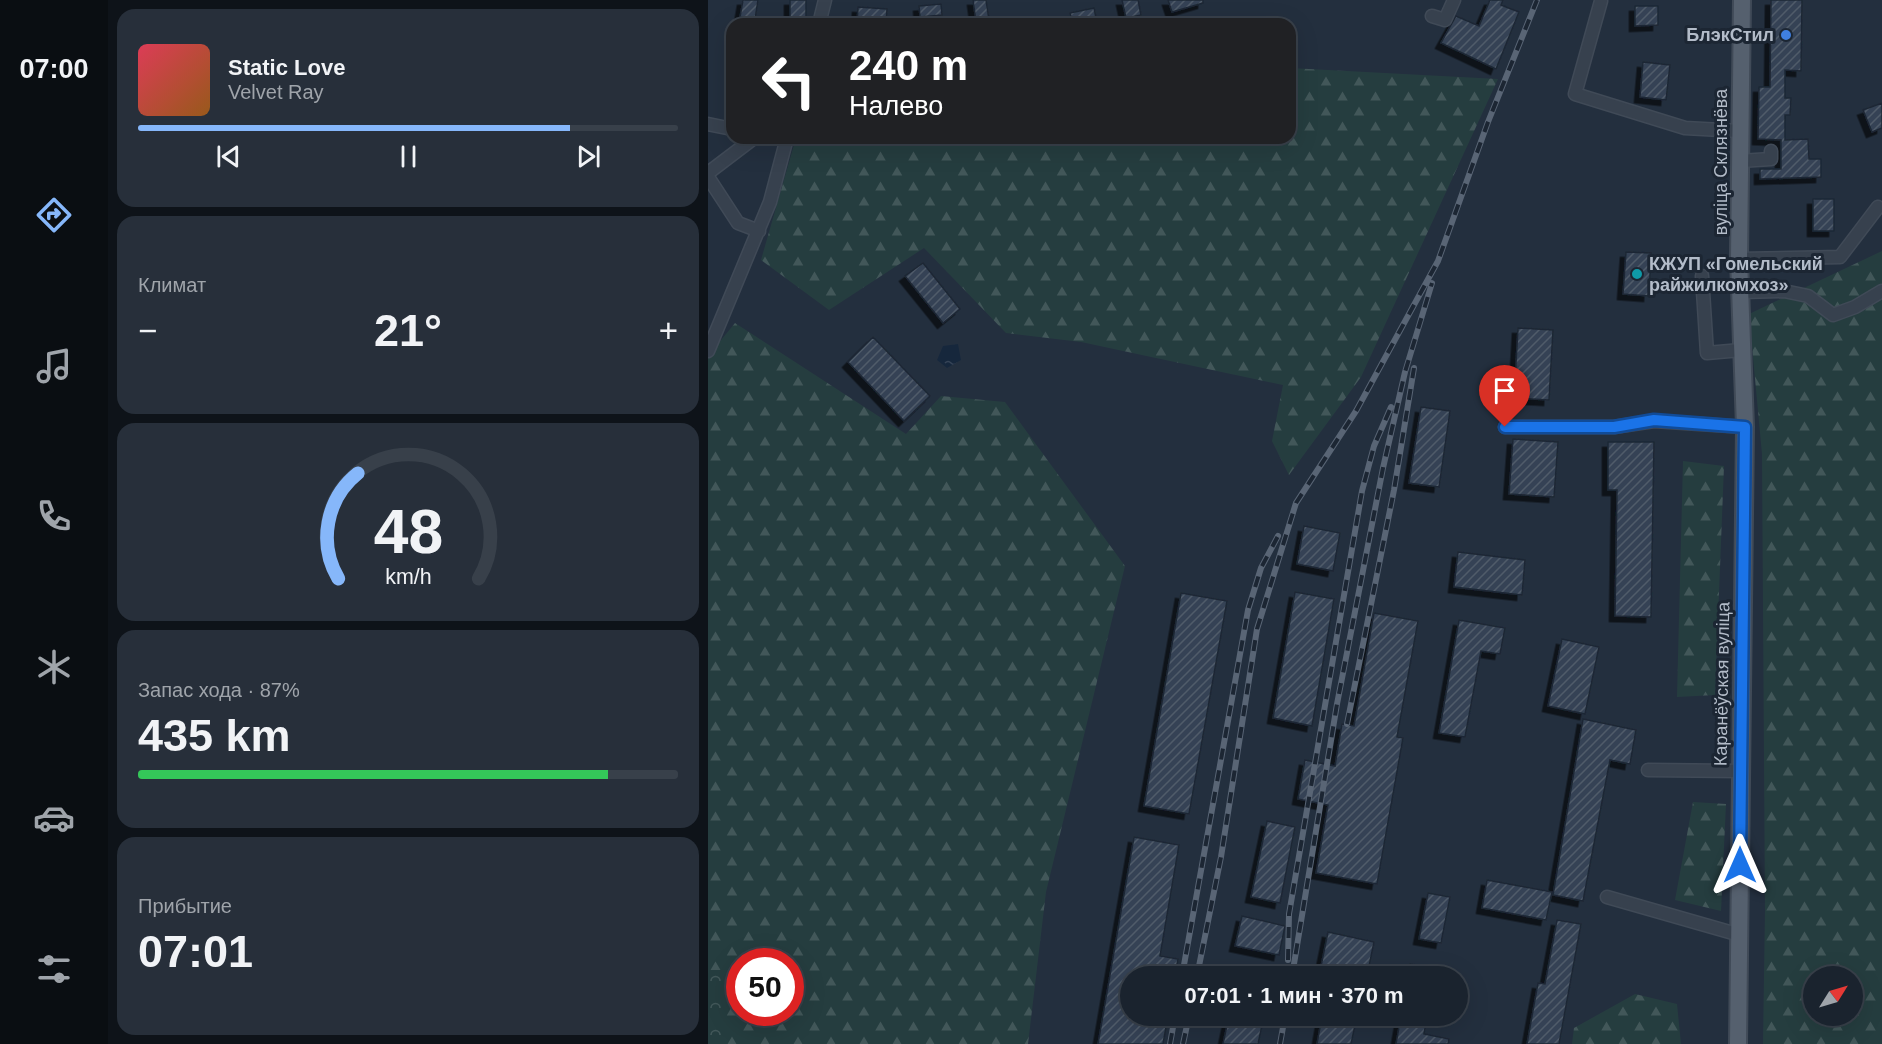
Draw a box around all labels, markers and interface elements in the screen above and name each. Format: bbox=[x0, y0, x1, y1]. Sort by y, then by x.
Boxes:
place label: БлэкСтил bbox=[1686, 25, 1774, 45]
marker: БлэкСтил bbox=[1779, 28, 1793, 42]
icon: left bbox=[750, 42, 828, 120]
text: 240 m bbox=[849, 42, 968, 89]
text: 07:00 bbox=[19, 54, 89, 84]
text: Static Love bbox=[228, 55, 345, 80]
text: Velvet Ray bbox=[228, 81, 324, 103]
street label: вуліца Склязнёва bbox=[1711, 88, 1731, 235]
text: Налево bbox=[849, 91, 943, 121]
icon: previous bbox=[212, 140, 245, 173]
icon: pause bbox=[392, 140, 425, 173]
icon: next bbox=[572, 140, 605, 173]
icon: directions bbox=[33, 194, 75, 236]
place label: КЖУП «Гомельский райжилкомхоз» bbox=[1649, 254, 1823, 295]
marker: КЖУП «Гомельский райжилкомхоз» bbox=[1630, 267, 1644, 281]
text: Климат bbox=[138, 274, 206, 296]
text: 21° bbox=[374, 305, 442, 356]
text: − bbox=[138, 312, 157, 349]
text: + bbox=[659, 312, 678, 349]
icon: music bbox=[33, 345, 75, 387]
pin bbox=[1479, 365, 1530, 427]
icon: arrive bbox=[1488, 374, 1521, 407]
icon: phone bbox=[33, 495, 75, 537]
text: 48 bbox=[373, 497, 443, 566]
text: km/h bbox=[385, 565, 431, 589]
street label: Каранёўская вуліца bbox=[1711, 601, 1733, 766]
icon: climate bbox=[33, 646, 75, 688]
text: Запас хода · 87% bbox=[138, 679, 300, 701]
text: 435 km bbox=[138, 710, 291, 761]
icon: car bbox=[33, 797, 75, 839]
position arrow bbox=[1708, 833, 1772, 897]
text: Прибытие bbox=[138, 895, 232, 917]
text: 07:01 bbox=[138, 926, 253, 977]
icon: filters bbox=[33, 948, 75, 990]
speed limit sign: 50 bbox=[726, 948, 804, 1026]
north arrow bbox=[1803, 966, 1863, 1026]
map controls bbox=[1803, 966, 1863, 1026]
text: 07:01 · 1 мин · 370 m bbox=[1184, 983, 1404, 1008]

